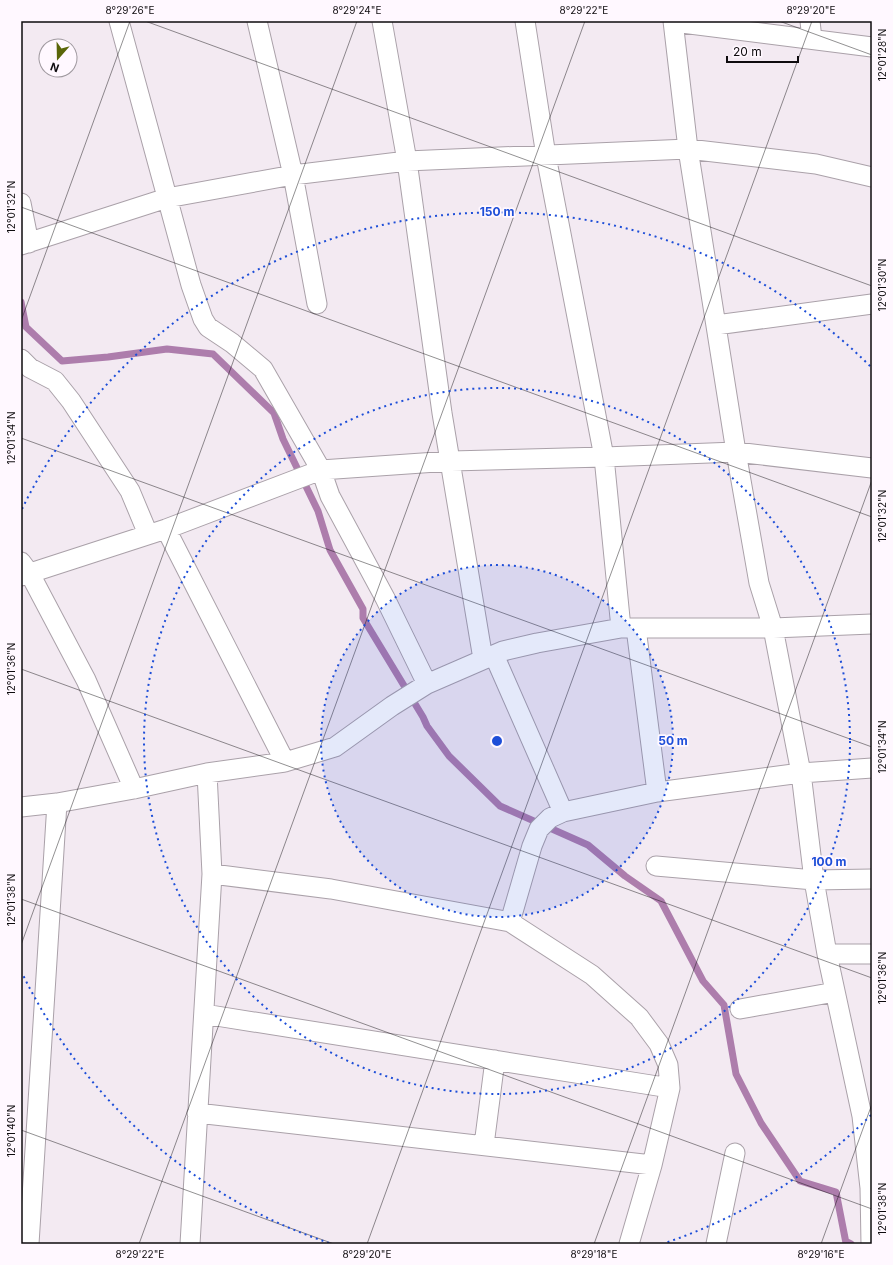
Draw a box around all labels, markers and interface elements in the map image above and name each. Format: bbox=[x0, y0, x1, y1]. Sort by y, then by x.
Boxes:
text: 8°29'26"E bbox=[106, 4, 154, 16]
text: 8°29'24"E bbox=[333, 4, 381, 16]
text: 8°29'22"E bbox=[560, 4, 608, 16]
text: 8°29'20"E bbox=[787, 4, 835, 16]
text: 12°01'28"N bbox=[876, 29, 888, 81]
north arrow bbox=[38, 38, 78, 78]
scale bar bbox=[727, 38, 798, 64]
text: 20 m bbox=[733, 44, 762, 59]
text: N bbox=[48, 59, 61, 75]
text: 12°01'32"N bbox=[5, 181, 17, 233]
text: 150 m bbox=[480, 204, 514, 219]
text: 12°01'30"N bbox=[876, 259, 888, 311]
text: 12°01'34"N bbox=[5, 412, 17, 464]
text: 12°01'32"N bbox=[876, 490, 888, 542]
text: 12°01'36"N bbox=[5, 643, 17, 695]
text: 12°01'34"N bbox=[876, 721, 888, 773]
text: 50 m bbox=[658, 733, 688, 748]
centre of rings bbox=[490, 734, 504, 748]
text: 100 m bbox=[811, 854, 847, 869]
text: 12°01'38"N bbox=[5, 874, 17, 926]
text: 12°01'36"N bbox=[876, 952, 888, 1004]
text: 12°01'40"N bbox=[5, 1105, 17, 1157]
text: 12°01'38"N bbox=[876, 1183, 888, 1235]
text: 8°29'22"E bbox=[116, 1248, 164, 1260]
text: 8°29'20"E bbox=[343, 1248, 391, 1260]
text: 8°29'18"E bbox=[571, 1248, 617, 1260]
text: 8°29'16"E bbox=[798, 1248, 844, 1260]

